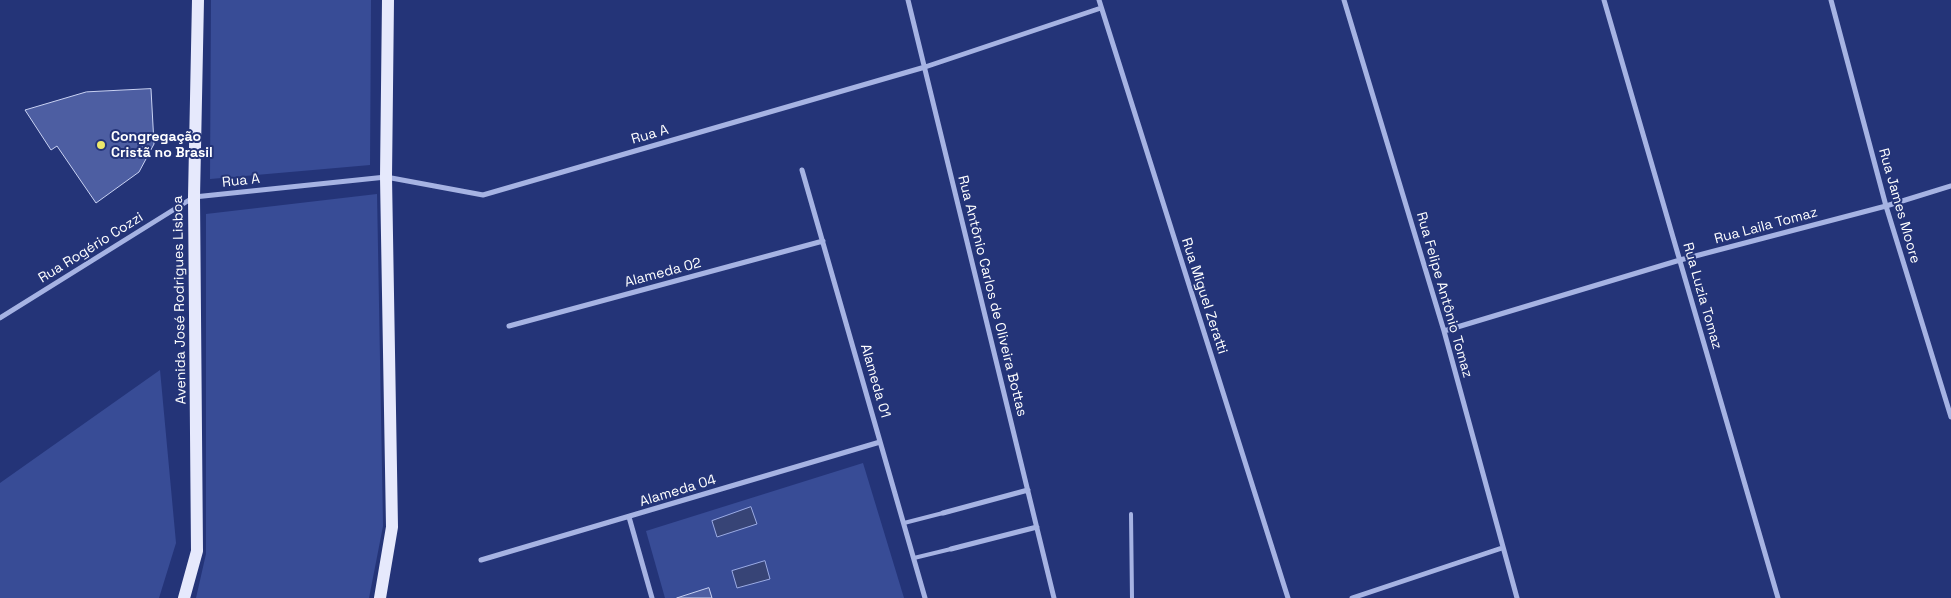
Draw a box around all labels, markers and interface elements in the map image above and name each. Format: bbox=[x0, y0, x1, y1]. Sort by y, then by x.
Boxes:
street label: Rua A bbox=[629, 122, 671, 148]
place label: Congregação Cristã no Brasil bbox=[111, 129, 213, 162]
marker: Congregação Cristã no Brasil bbox=[95, 139, 107, 151]
street label: Rua James Moore bbox=[1875, 146, 1923, 266]
street label: Rua A bbox=[221, 171, 261, 191]
street label: Rua Antônio Carlos de Oliveira Bottas bbox=[954, 174, 1030, 418]
street label: Avenida José Rodrigues Lisboa bbox=[170, 195, 190, 405]
street label: Rua Laila Tomaz bbox=[1713, 204, 1819, 248]
street label: Rua Rogério Cozzi bbox=[36, 209, 146, 287]
street label: Rua Felipe Antônio Tomaz bbox=[1412, 210, 1476, 380]
street label: Rua Miguel Zeratti bbox=[1177, 236, 1231, 356]
street label: Rua Luzia Tomaz bbox=[1679, 241, 1725, 351]
street label: Alameda 02 bbox=[623, 255, 703, 291]
street label: Alameda 01 bbox=[856, 342, 894, 420]
street label: Alameda 04 bbox=[638, 471, 718, 511]

